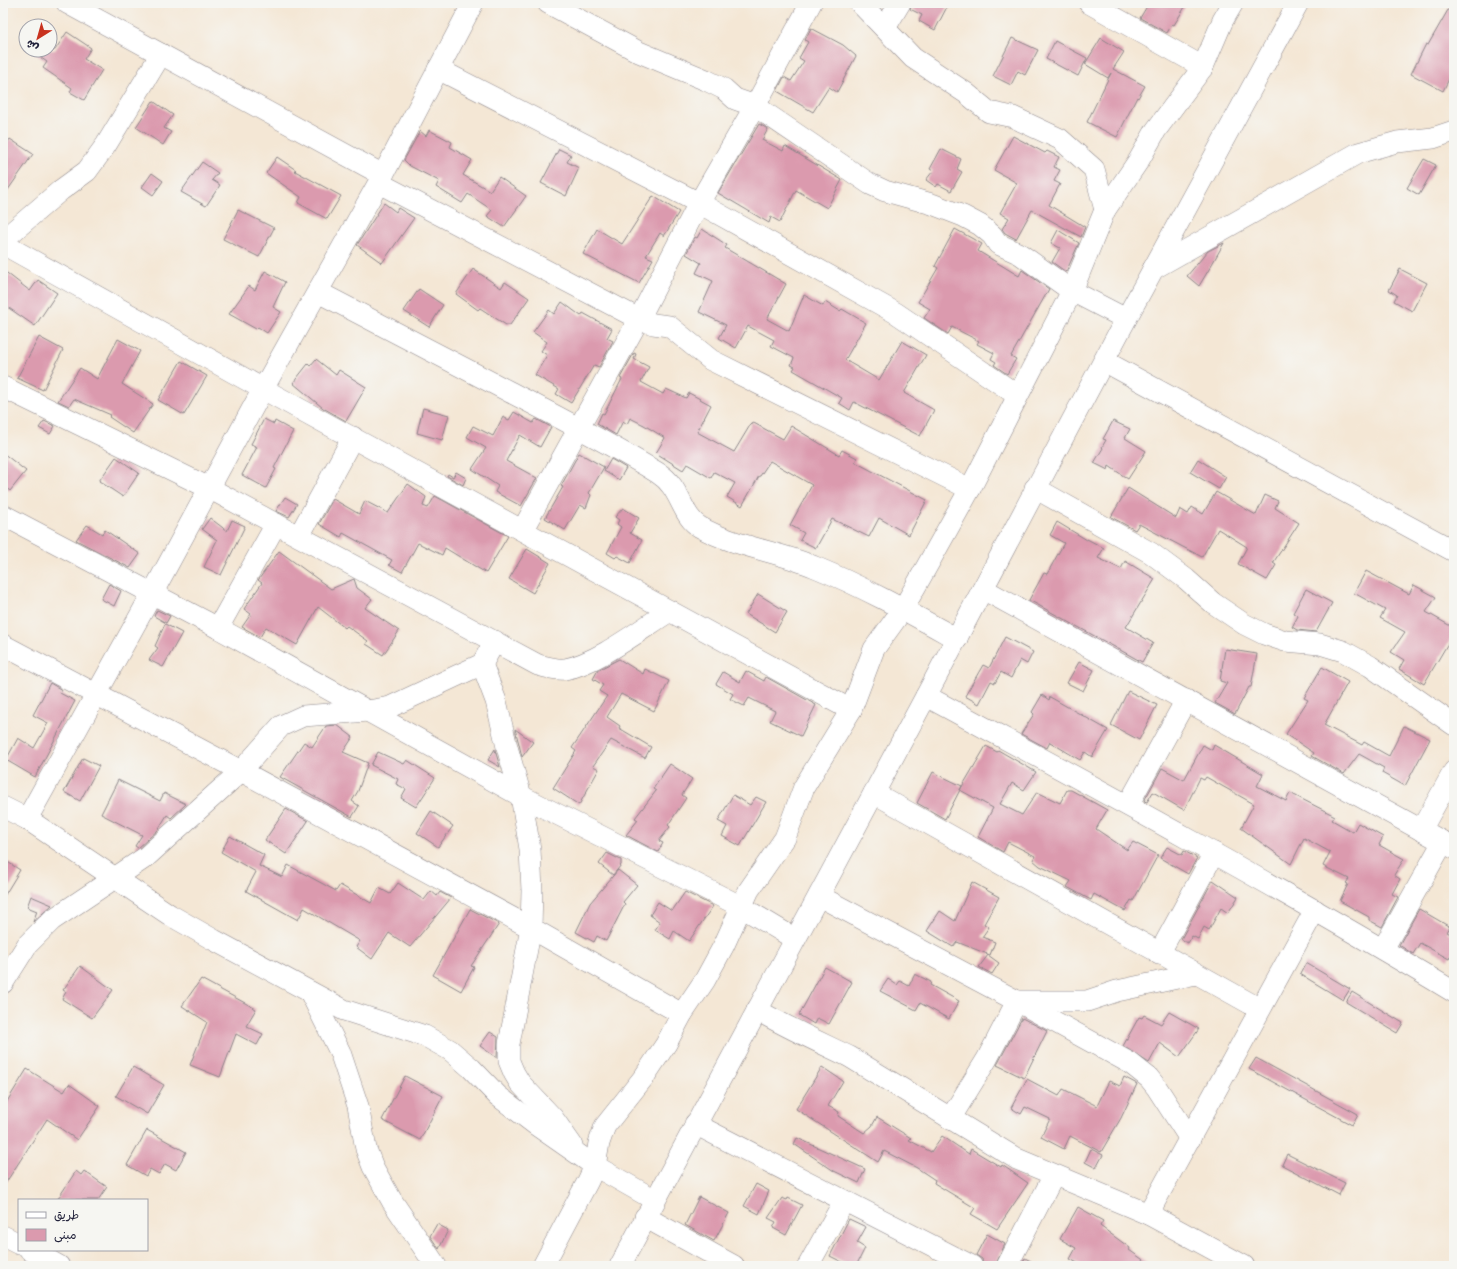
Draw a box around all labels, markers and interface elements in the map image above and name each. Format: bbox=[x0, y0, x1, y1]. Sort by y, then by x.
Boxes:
north arrow bbox=[18, 18, 58, 58]
text: ش bbox=[24, 37, 41, 54]
legend bbox=[18, 1199, 148, 1251]
text: طريق bbox=[54, 1208, 79, 1223]
text: مبنى bbox=[54, 1228, 77, 1243]

